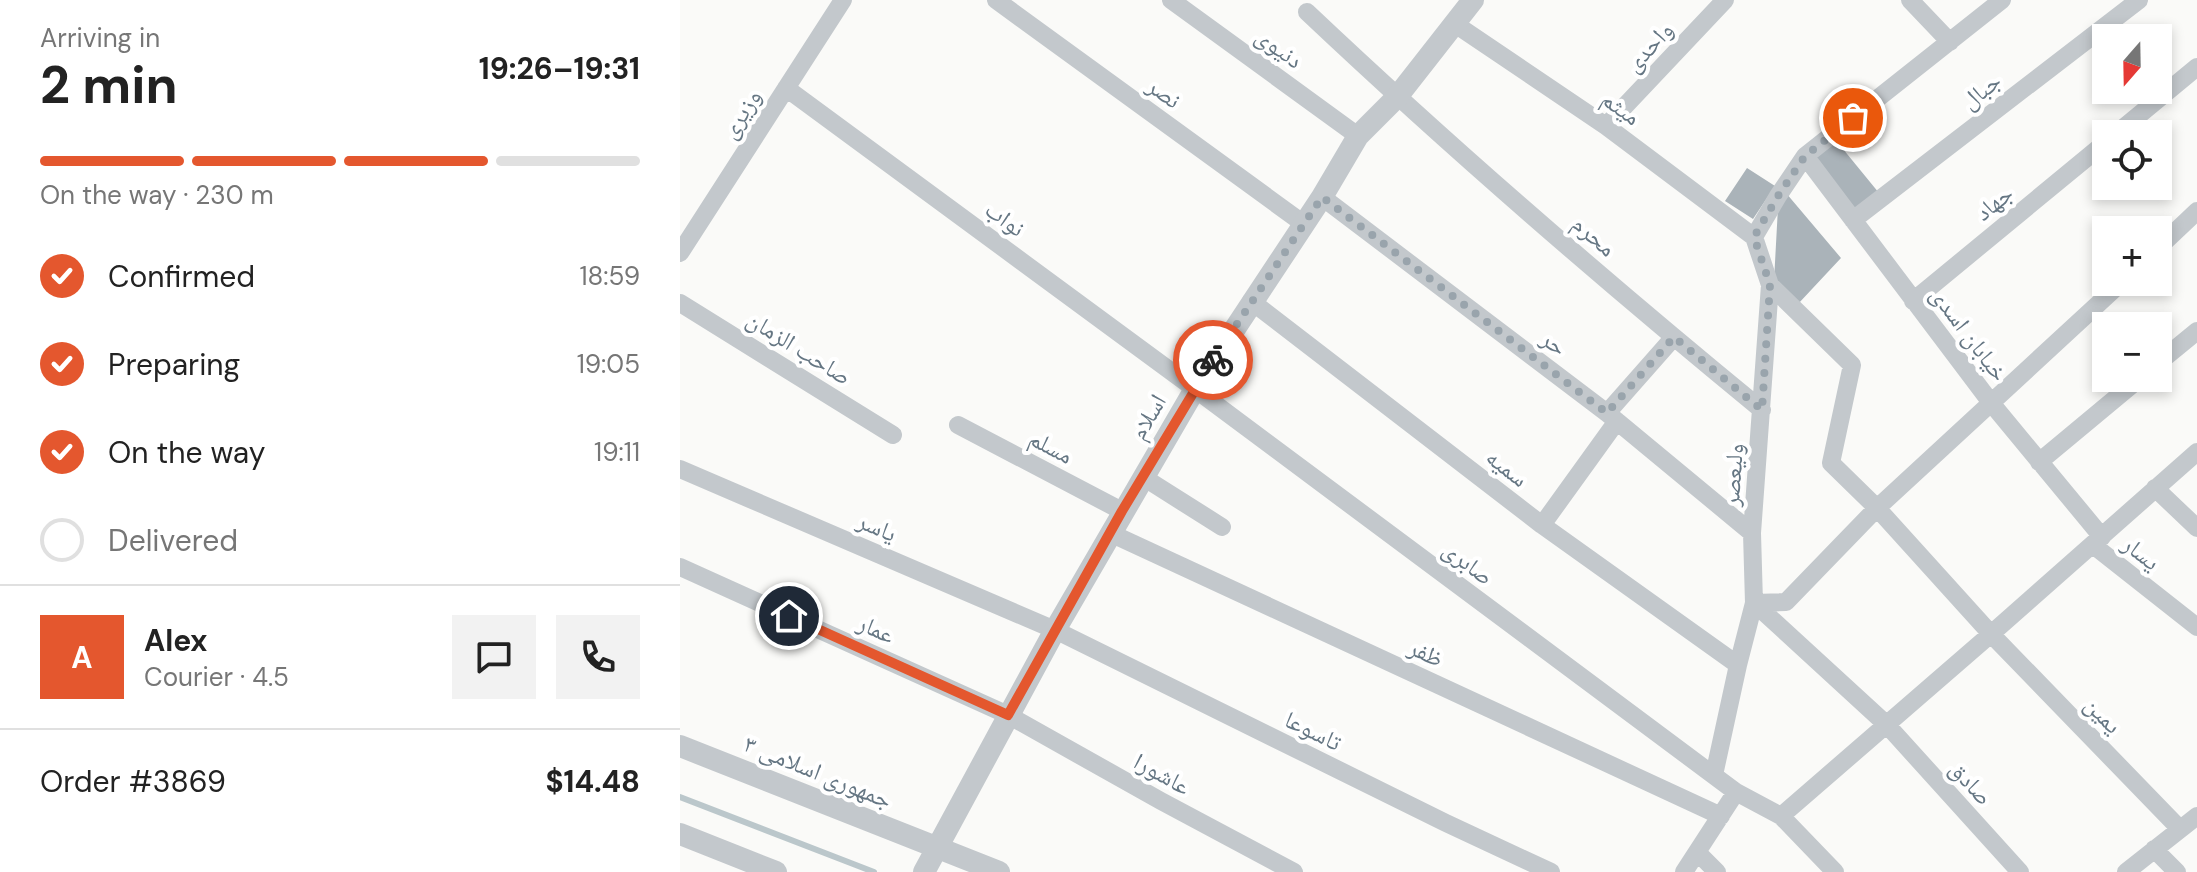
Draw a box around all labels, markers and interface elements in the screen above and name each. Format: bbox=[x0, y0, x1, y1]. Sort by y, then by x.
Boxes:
street label: واحدی bbox=[1617, 15, 1680, 79]
street label: دنیوی bbox=[1249, 20, 1309, 75]
text: Arriving in bbox=[40, 21, 160, 55]
north arrow bbox=[2092, 24, 2172, 104]
map controls bbox=[2092, 24, 2172, 392]
text: 19:26–19:31 bbox=[479, 49, 640, 88]
text: 2 min bbox=[40, 51, 178, 119]
street label: جبال bbox=[1954, 65, 2007, 116]
street label: نصر bbox=[1140, 69, 1188, 115]
street label: وزیری bbox=[713, 83, 768, 145]
street label: میثم bbox=[1595, 83, 1647, 133]
pin bbox=[1819, 84, 1887, 152]
icon: bag bbox=[1831, 96, 1875, 140]
button: locate bbox=[2092, 120, 2172, 200]
text: On the way · 230 m bbox=[40, 178, 274, 212]
street label: جهاد bbox=[1968, 178, 2019, 227]
street label: نواب bbox=[979, 194, 1031, 244]
street label: محرم bbox=[1565, 208, 1623, 264]
button: + bbox=[2092, 216, 2172, 296]
icon: check bbox=[40, 254, 84, 298]
text: Confirmed bbox=[108, 257, 255, 296]
text: 18:59 bbox=[579, 259, 640, 293]
street label: خیابان اسدی bbox=[1924, 280, 2015, 387]
street label: صاحب الزمان bbox=[741, 303, 857, 392]
button: − bbox=[2092, 312, 2172, 392]
courier bbox=[1173, 320, 1253, 400]
street label: حر bbox=[1534, 322, 1574, 362]
icon: bike bbox=[1191, 338, 1235, 382]
icon: check bbox=[40, 342, 84, 386]
text: Preparing bbox=[108, 345, 240, 384]
text: 19:05 bbox=[577, 347, 640, 381]
street label: اسلام bbox=[1122, 388, 1174, 446]
street label: مسلم bbox=[1023, 422, 1079, 472]
icon: check bbox=[40, 430, 84, 474]
text: On the way bbox=[108, 433, 265, 472]
text: 19:11 bbox=[594, 435, 640, 469]
street label: سمیه bbox=[1480, 441, 1535, 494]
street label: ولیعصر bbox=[1715, 442, 1750, 509]
street label: یاسر bbox=[852, 504, 902, 549]
text: Delivered bbox=[108, 521, 238, 560]
street label: یسار bbox=[2115, 528, 2166, 577]
street label: صابری bbox=[1437, 533, 1500, 592]
pin bbox=[755, 582, 823, 650]
icon: home bbox=[767, 594, 811, 638]
street label: عمار bbox=[852, 606, 900, 650]
button: chat bbox=[452, 615, 536, 699]
button: phone bbox=[556, 615, 640, 699]
text: Alex bbox=[144, 621, 207, 660]
street label: ظفر bbox=[1403, 631, 1449, 674]
text: A bbox=[71, 638, 93, 677]
text: Courier · 4.5 bbox=[144, 660, 289, 694]
street label: یمین bbox=[2078, 689, 2129, 740]
street label: تاسوعا bbox=[1280, 704, 1347, 758]
street label: جمهوری اسلامی ۳ bbox=[740, 728, 897, 815]
street label: عاشورا bbox=[1128, 745, 1196, 802]
street label: صادق bbox=[1943, 754, 2000, 812]
text: Order #3869 bbox=[40, 762, 226, 801]
text: $14.48 bbox=[545, 762, 640, 801]

